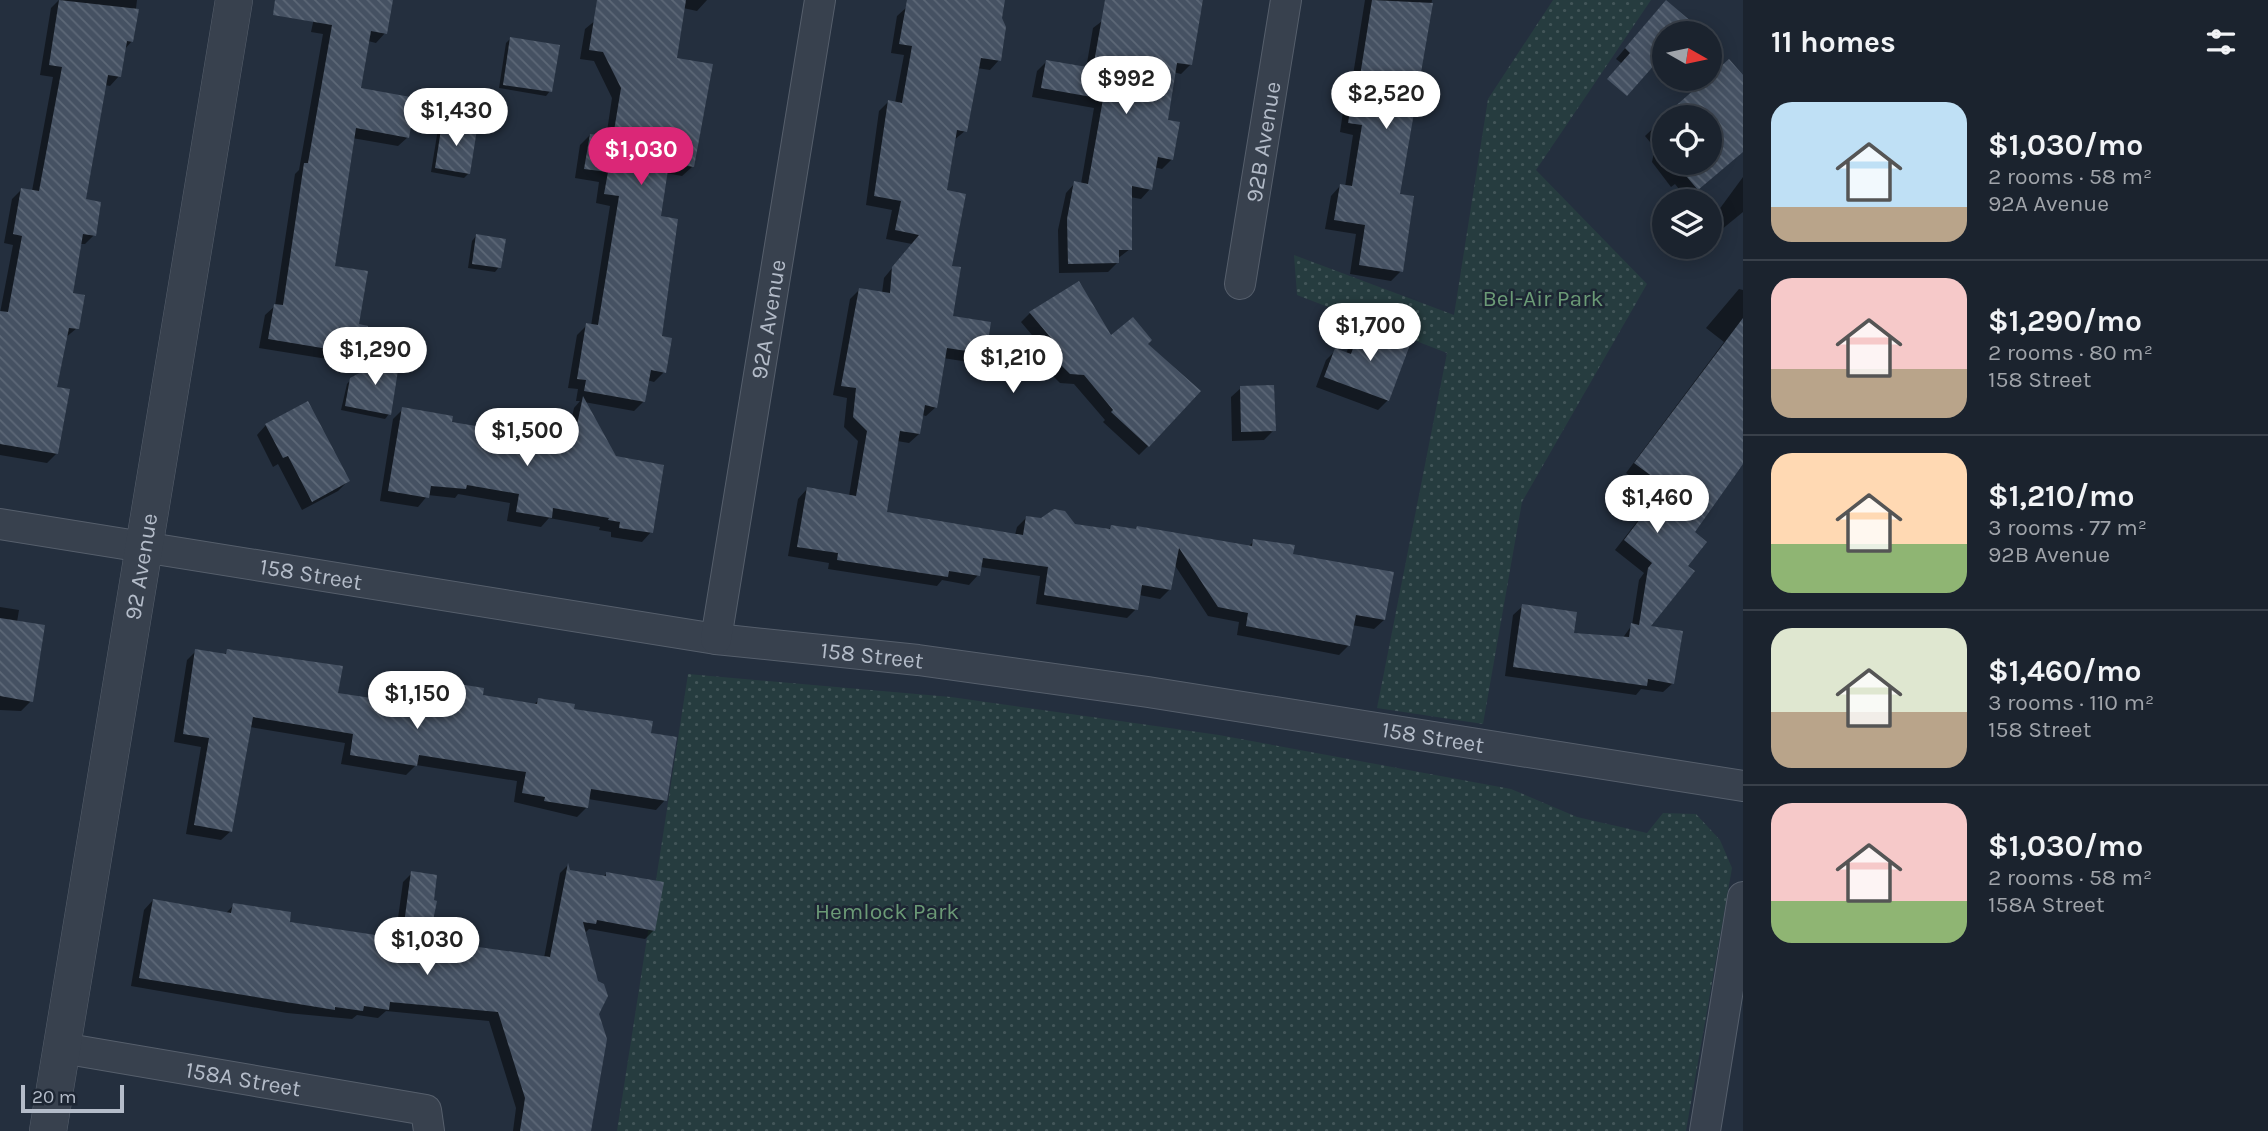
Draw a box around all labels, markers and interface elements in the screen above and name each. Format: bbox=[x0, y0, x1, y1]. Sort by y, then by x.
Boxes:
north arrow bbox=[1652, 21, 1722, 91]
map controls bbox=[1652, 21, 1722, 259]
icon: filters bbox=[2202, 23, 2240, 61]
text: 11 homes bbox=[1771, 24, 1896, 60]
pin: $992 bbox=[1085, 57, 1167, 116]
text: $992 bbox=[1097, 65, 1155, 92]
pin: $2,520 bbox=[1329, 72, 1443, 131]
street label: 92B Avenue bbox=[1240, 79, 1287, 204]
text: $2,520 bbox=[1347, 80, 1425, 107]
pin: $1,430 bbox=[399, 88, 513, 148]
text: $1,430 bbox=[420, 97, 492, 124]
button: locate bbox=[1652, 105, 1722, 175]
text: $1,030/mo bbox=[1988, 127, 2143, 163]
pin: $1,030 bbox=[584, 128, 698, 187]
icon: home bbox=[1827, 130, 1911, 214]
text: $1,030 bbox=[604, 136, 678, 163]
text: 2 rooms · 58 m² bbox=[1988, 163, 2152, 190]
button: layers bbox=[1652, 189, 1722, 259]
text: 92A Avenue bbox=[1988, 190, 2109, 217]
street label: 92A Avenue bbox=[745, 257, 792, 381]
park label: Bel-Air Park bbox=[1482, 285, 1604, 312]
text: $1,290/mo bbox=[1988, 303, 2142, 339]
pin: $1,700 bbox=[1313, 304, 1427, 363]
icon: home bbox=[1827, 306, 1911, 390]
text: $1,700 bbox=[1335, 312, 1405, 339]
pin: $1,290 bbox=[318, 328, 432, 387]
text: $1,290 bbox=[339, 336, 411, 363]
pin: $1,210 bbox=[956, 336, 1070, 395]
text: 2 rooms · 80 m² bbox=[1988, 339, 2153, 366]
text: $1,210 bbox=[980, 344, 1046, 371]
text: 158 Street bbox=[1988, 366, 2091, 393]
pin: $1,500 bbox=[470, 408, 584, 468]
text: $1,500 bbox=[491, 417, 563, 444]
pin: $1,460 bbox=[1600, 476, 1714, 535]
text: $1,210/mo bbox=[1988, 478, 2134, 514]
icon: home bbox=[1827, 481, 1911, 565]
text: $1,460 bbox=[1621, 484, 1693, 511]
street label: 92 Avenue bbox=[119, 511, 163, 622]
text: 3 rooms · 77 m² bbox=[1988, 514, 2147, 541]
text: 92B Avenue bbox=[1988, 541, 2110, 568]
street label: 158 Street bbox=[258, 553, 364, 596]
street label: 158 Street bbox=[819, 637, 926, 675]
text: $1,460/mo bbox=[1988, 653, 2142, 689]
icon: home bbox=[1827, 656, 1911, 740]
pin: $1,150 bbox=[360, 672, 474, 731]
text: $1,150 bbox=[384, 680, 450, 707]
text: 3 rooms · 110 m² bbox=[1988, 689, 2154, 716]
street label: 158 Street bbox=[1380, 716, 1486, 759]
text: 158 Street bbox=[1988, 716, 2091, 743]
text: $1,030/mo bbox=[1988, 828, 2143, 864]
icon: home bbox=[1827, 831, 1911, 915]
text: 2 rooms · 58 m² bbox=[1988, 864, 2152, 891]
text: 158A Street bbox=[1988, 891, 2105, 918]
park label: Hemlock Park bbox=[815, 898, 959, 925]
pin: $1,030 bbox=[370, 918, 484, 977]
text: $1,030 bbox=[390, 926, 464, 953]
street label: 158A Street bbox=[184, 1056, 303, 1103]
scale bar bbox=[21, 1082, 124, 1114]
text: 20 m bbox=[32, 1086, 77, 1108]

